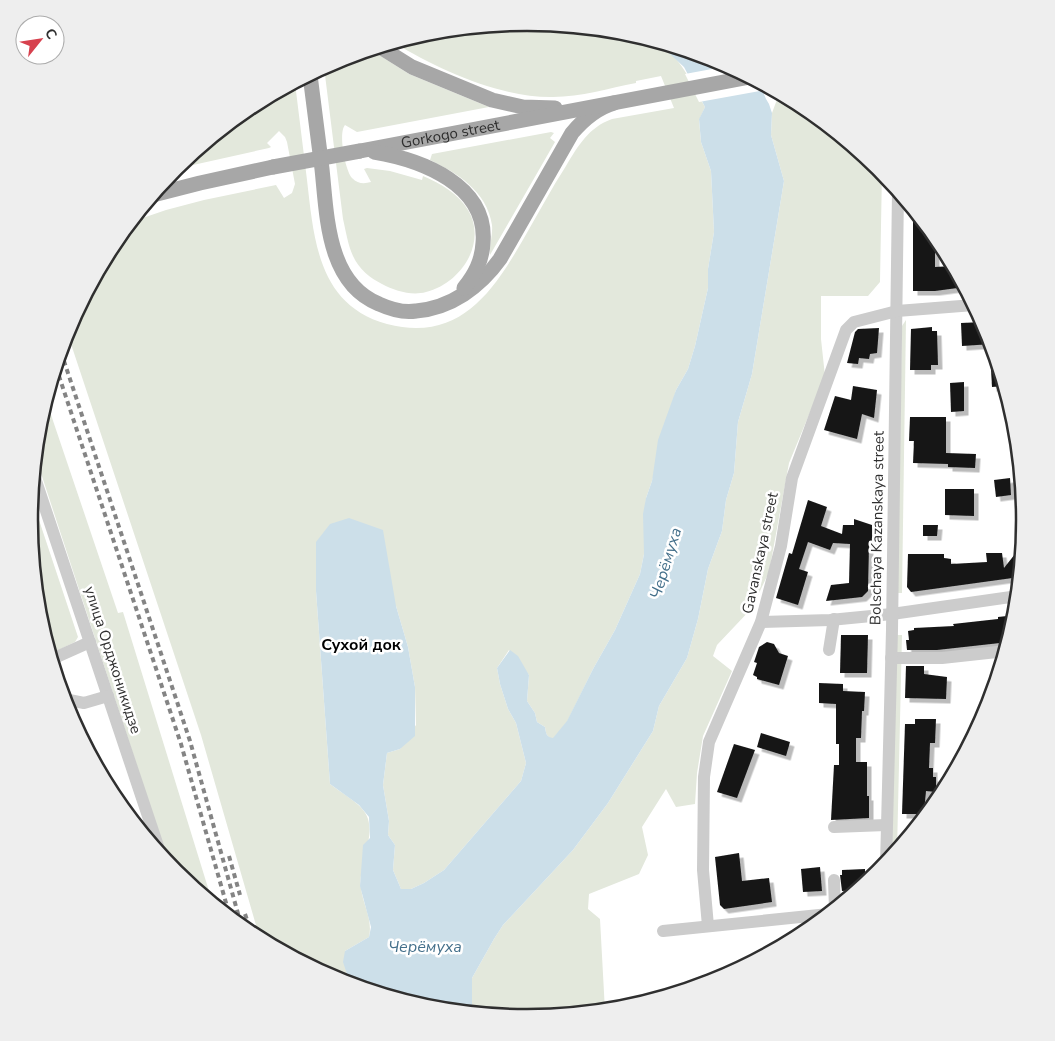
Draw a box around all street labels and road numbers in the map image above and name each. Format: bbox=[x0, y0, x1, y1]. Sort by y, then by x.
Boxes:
street label: Gorkogo street bbox=[399, 115, 502, 153]
street label: Bolschaya Kazanskaya street bbox=[865, 430, 889, 625]
street label: Gavanskaya street bbox=[737, 490, 783, 616]
street label: улица Орджоникидзе bbox=[80, 584, 146, 736]

